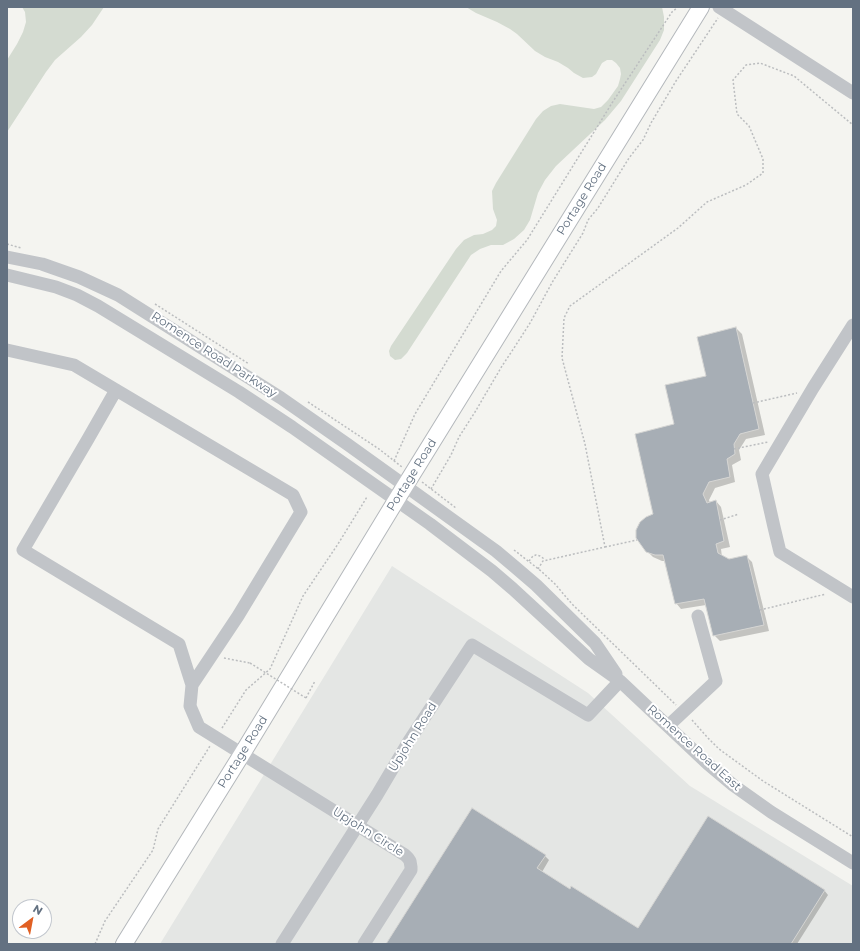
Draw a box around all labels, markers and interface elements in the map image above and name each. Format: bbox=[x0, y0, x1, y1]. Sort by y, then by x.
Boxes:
street label: Portage Road bbox=[554, 160, 610, 238]
street label: Romence Road Parkway bbox=[149, 309, 279, 401]
street label: Portage Road bbox=[384, 436, 440, 514]
street label: Upjohn Road bbox=[386, 700, 440, 774]
street label: Romence Road East bbox=[644, 702, 744, 794]
street label: Portage Road bbox=[215, 713, 271, 791]
street label: Upjohn Circle bbox=[330, 804, 406, 860]
north arrow bbox=[12, 899, 52, 939]
text: N bbox=[30, 901, 45, 918]

